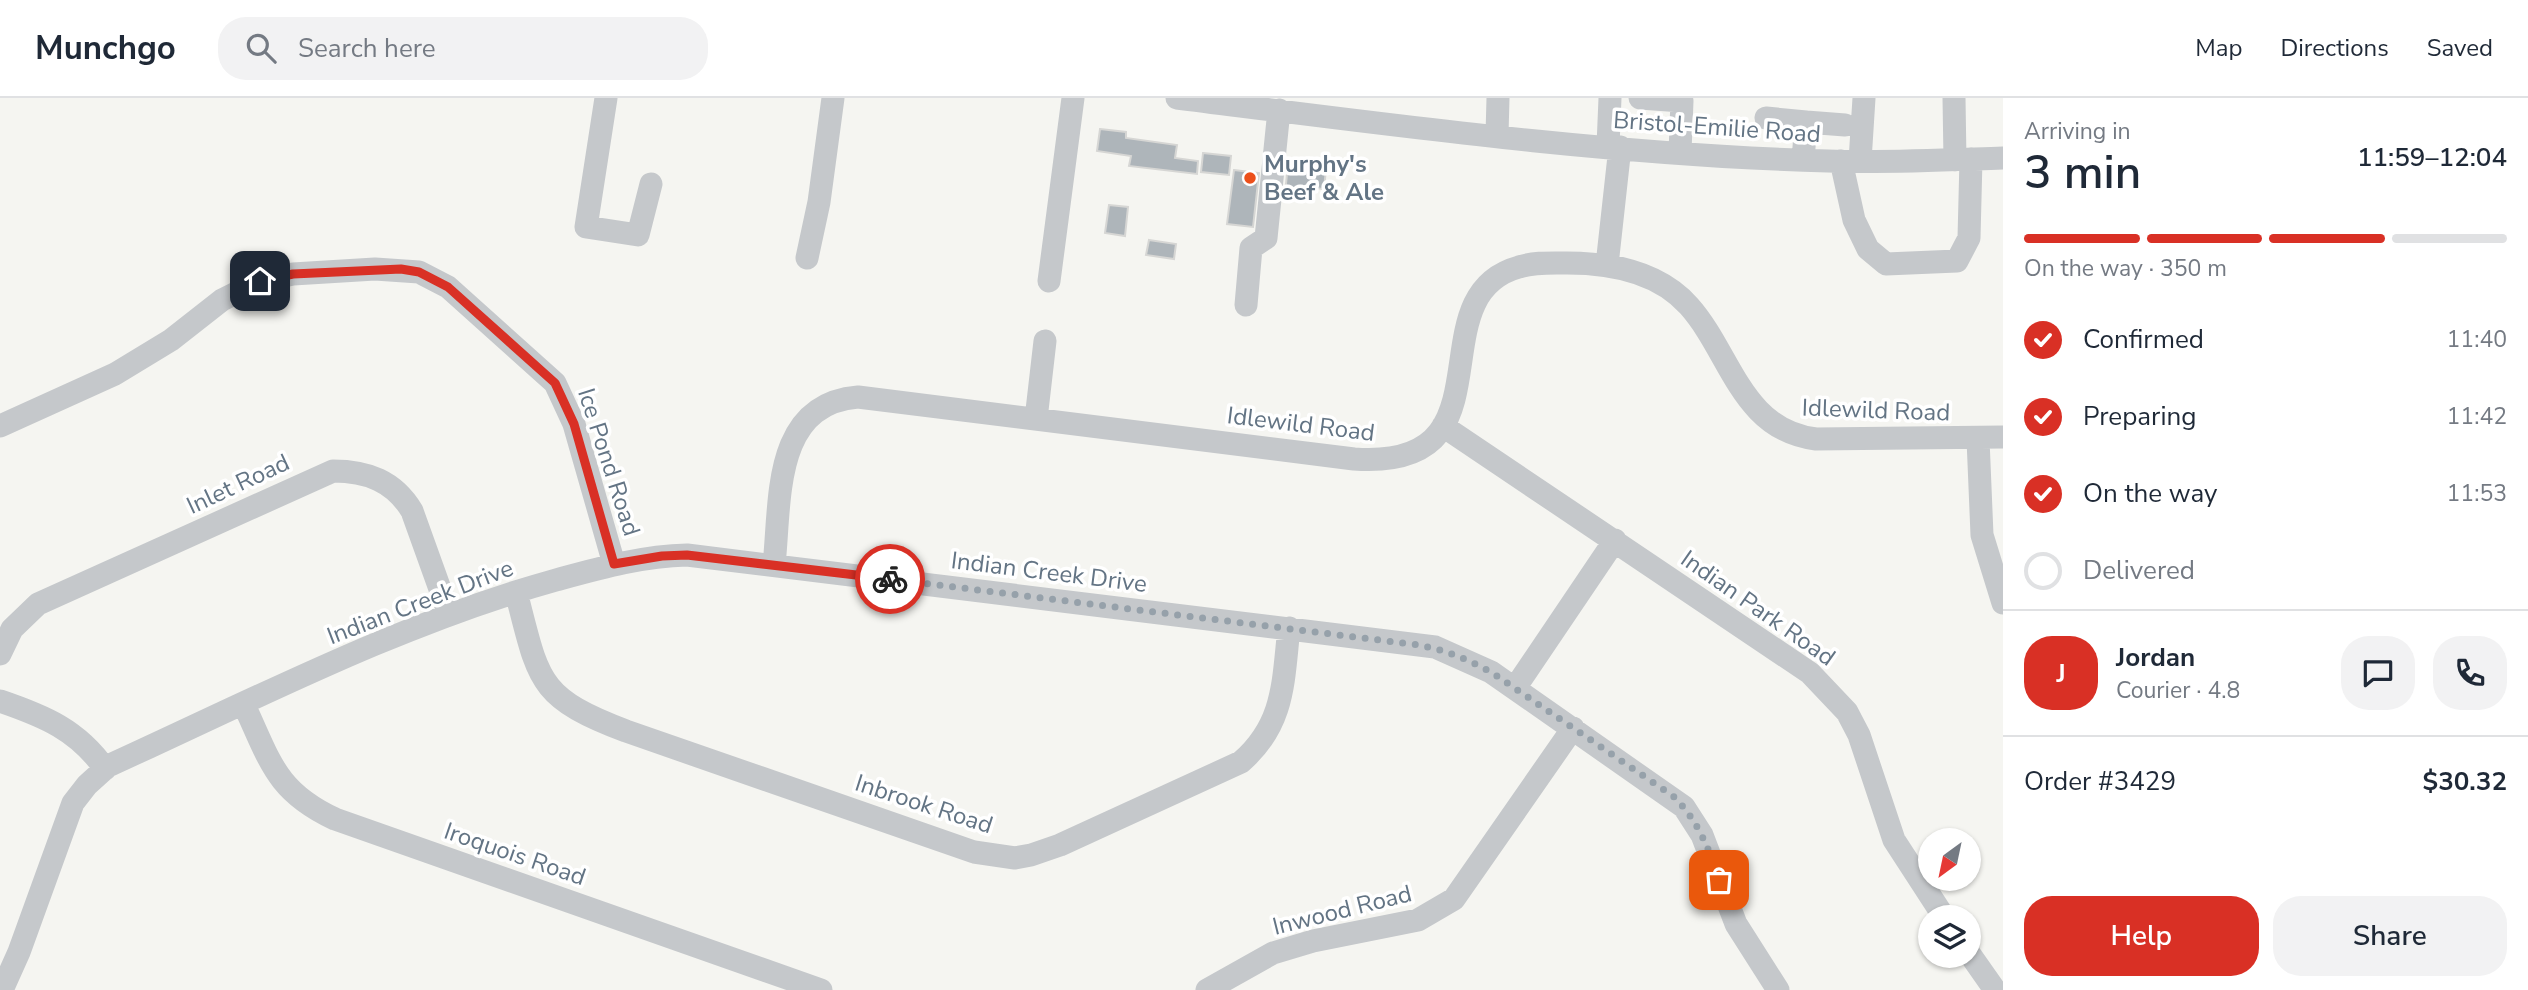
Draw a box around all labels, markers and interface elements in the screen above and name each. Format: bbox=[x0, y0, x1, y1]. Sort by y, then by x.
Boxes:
search box bbox=[218, 17, 708, 80]
text: Munchgo bbox=[35, 26, 176, 71]
icon: search bbox=[242, 29, 280, 67]
text: Search here bbox=[298, 31, 436, 66]
text: Map bbox=[2195, 32, 2242, 64]
text: Directions bbox=[2280, 32, 2389, 64]
text: Saved bbox=[2427, 32, 2493, 64]
street label: Bristol-Emilie Road bbox=[1612, 104, 1822, 150]
text: Arriving in bbox=[2024, 116, 2131, 147]
text: 11:59–12:04 bbox=[2357, 140, 2507, 175]
text: 3 min bbox=[2024, 141, 2141, 204]
place label: Murphy's Beef & Ale bbox=[1264, 148, 1384, 208]
marker: Murphy's Beef & Ale bbox=[1242, 170, 1258, 186]
pin bbox=[230, 251, 290, 311]
text: On the way · 350 m bbox=[2024, 253, 2227, 284]
icon: home bbox=[241, 262, 279, 300]
icon: check bbox=[2024, 321, 2062, 359]
text: Confirmed bbox=[2083, 322, 2204, 357]
text: 11:40 bbox=[2447, 324, 2507, 355]
street label: Ice Pond Road bbox=[570, 384, 648, 540]
street label: Idlewild Road bbox=[1801, 391, 1951, 429]
icon: check bbox=[2024, 398, 2062, 436]
street label: Idlewild Road bbox=[1225, 399, 1377, 449]
text: Preparing bbox=[2083, 399, 2196, 434]
text: 11:42 bbox=[2447, 401, 2507, 432]
street label: Inlet Road bbox=[181, 446, 295, 522]
icon: check bbox=[2024, 475, 2062, 513]
text: On the way bbox=[2083, 476, 2217, 511]
text: 11:53 bbox=[2447, 478, 2507, 509]
street label: Indian Park Road bbox=[1674, 543, 1842, 673]
courier bbox=[855, 544, 925, 614]
street label: Indian Creek Drive bbox=[949, 544, 1149, 600]
street label: Indian Creek Drive bbox=[322, 552, 518, 652]
text: Delivered bbox=[2083, 553, 2195, 588]
icon: bike bbox=[871, 560, 909, 598]
button: chat bbox=[2341, 636, 2415, 710]
button: phone bbox=[2433, 636, 2507, 710]
text: Jordan bbox=[2116, 640, 2195, 675]
text: J bbox=[2056, 656, 2066, 691]
text: Courier · 4.8 bbox=[2116, 675, 2240, 706]
text: Order #3429 bbox=[2024, 764, 2176, 799]
text: $30.32 bbox=[2423, 764, 2507, 799]
street label: Inbrook Road bbox=[851, 767, 997, 841]
street label: Iroquois Road bbox=[440, 815, 590, 893]
north arrow bbox=[1918, 828, 1981, 891]
map controls bbox=[1918, 828, 1981, 968]
pin bbox=[1689, 850, 1749, 910]
icon: bag bbox=[1700, 861, 1738, 899]
street label: Inwood Road bbox=[1269, 877, 1415, 943]
button: Help bbox=[2024, 896, 2259, 976]
button: Share bbox=[2273, 896, 2507, 976]
button: layers bbox=[1918, 905, 1981, 968]

